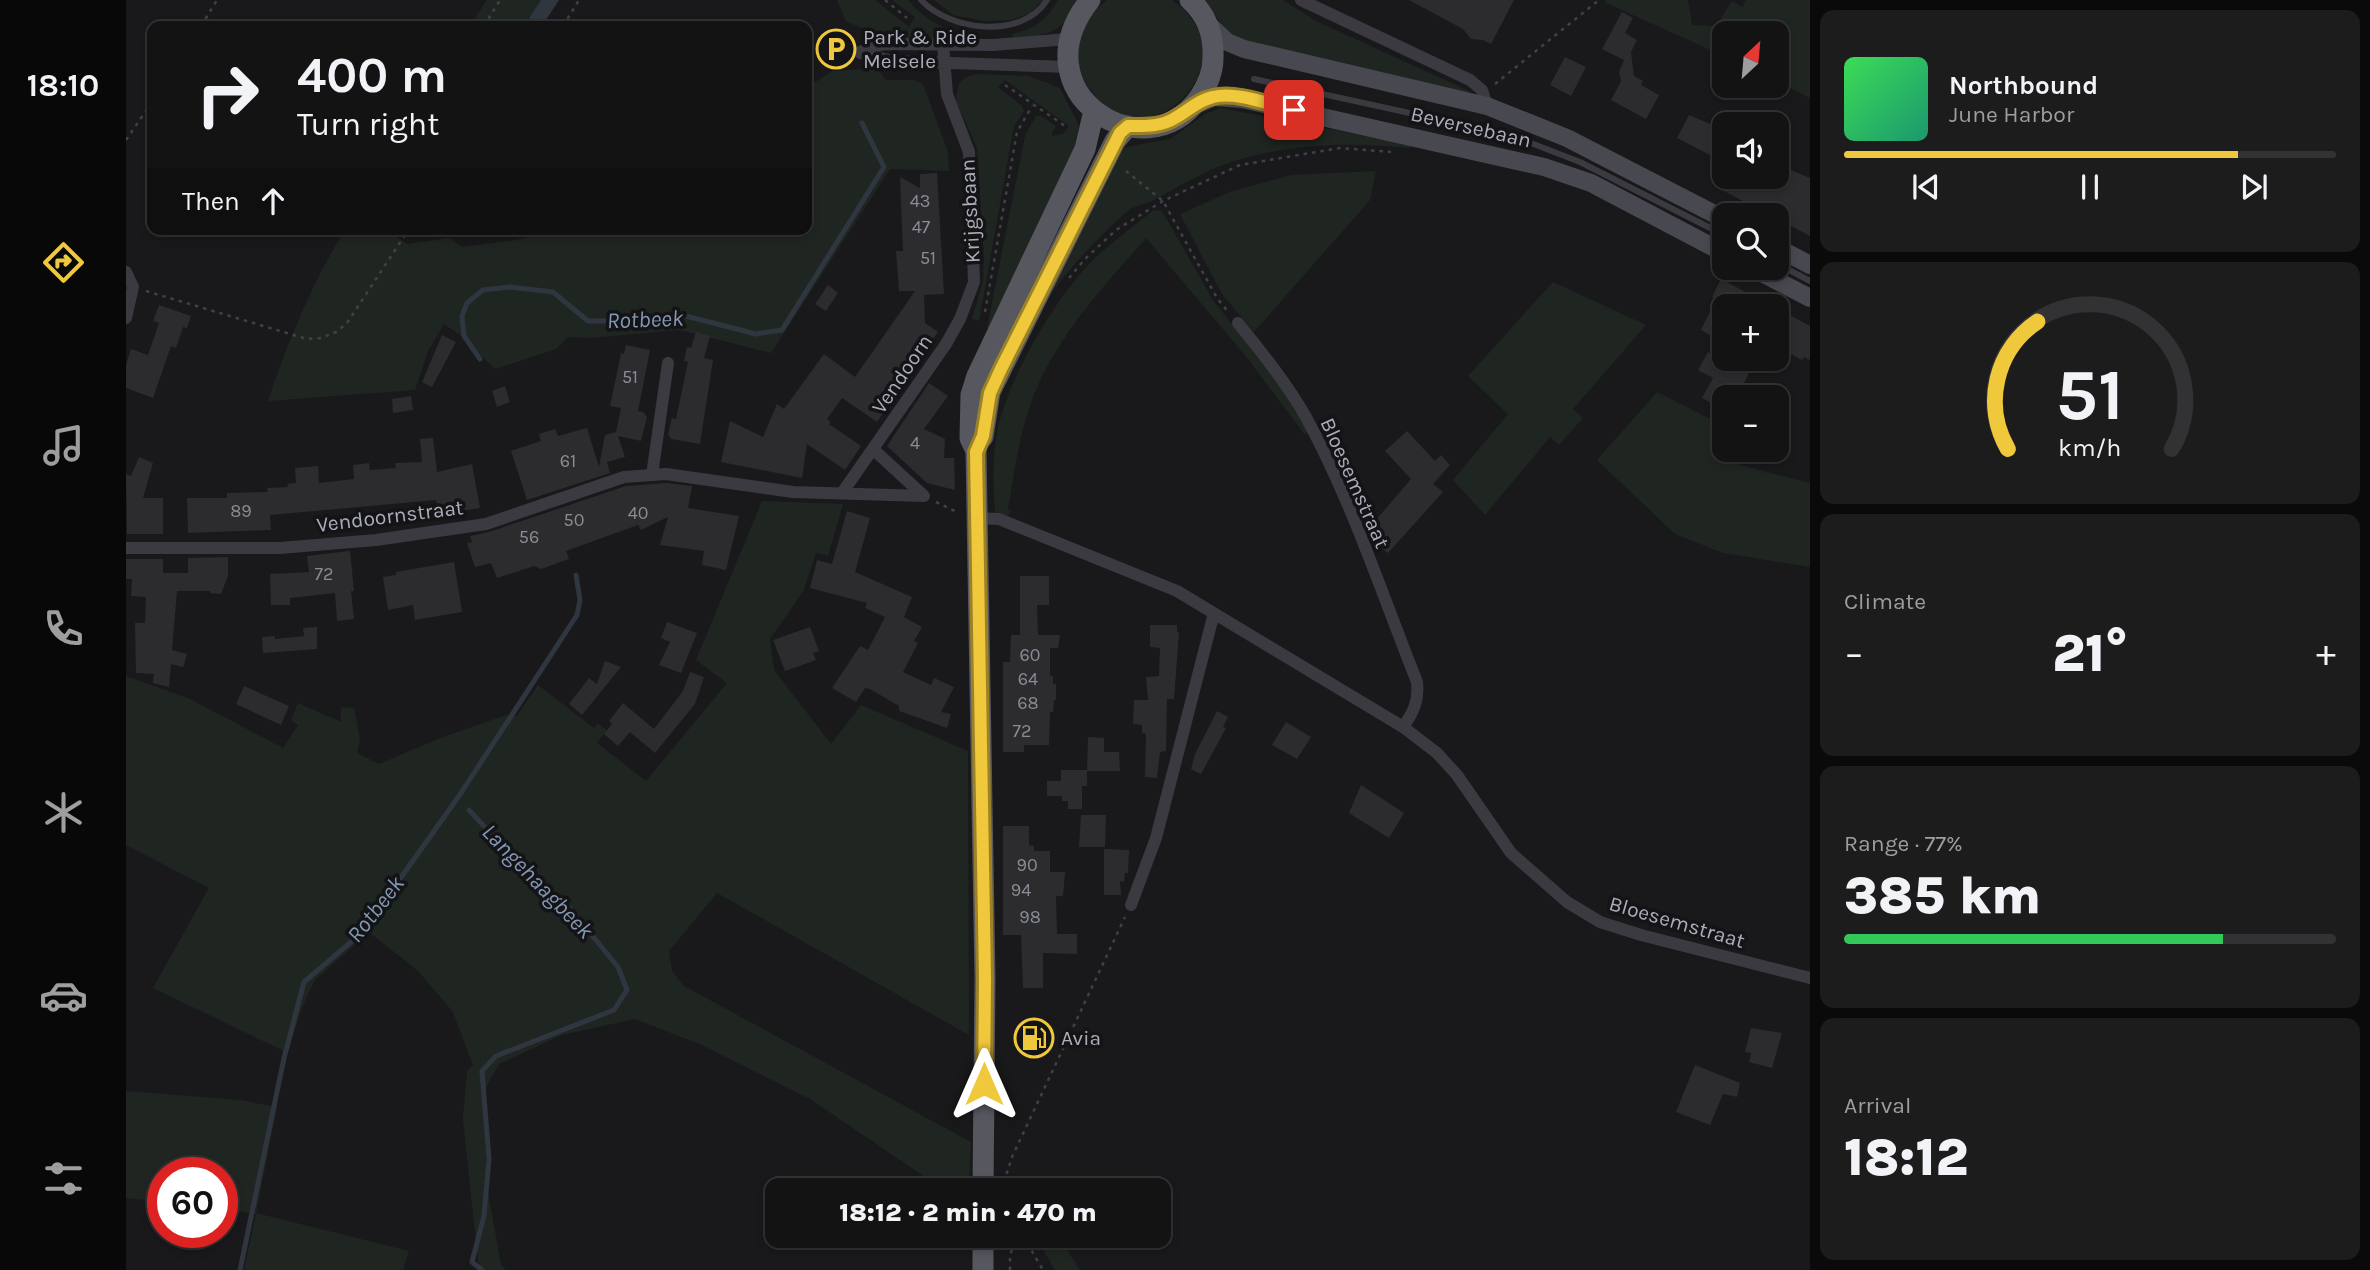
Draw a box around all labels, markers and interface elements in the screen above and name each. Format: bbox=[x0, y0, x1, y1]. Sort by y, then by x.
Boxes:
north arrow bbox=[1712, 21, 1788, 98]
map controls bbox=[1712, 21, 1789, 462]
place label: Park & Ride Melsele bbox=[863, 25, 977, 73]
parking icon: Park & Ride Melsele bbox=[815, 28, 857, 70]
text: 400 m bbox=[297, 47, 447, 104]
icon: right bbox=[182, 49, 273, 140]
text: 18:10 bbox=[27, 67, 99, 104]
text: Northbound bbox=[1949, 70, 2098, 101]
pin bbox=[1264, 80, 1324, 140]
icon: arrive bbox=[1275, 91, 1313, 129]
street label: Beversebaan bbox=[1408, 101, 1534, 153]
text: June Harbor bbox=[1949, 101, 2074, 128]
text: Turn right bbox=[297, 106, 439, 143]
button: sound bbox=[1712, 112, 1789, 189]
street label: Krijgsbaan bbox=[955, 158, 985, 264]
icon: previous bbox=[1907, 168, 1945, 206]
icon: pause bbox=[2071, 168, 2109, 206]
icon: next bbox=[2235, 168, 2273, 206]
icon: ahead bbox=[254, 182, 292, 220]
text: Then bbox=[182, 186, 240, 217]
house number: 43 bbox=[910, 190, 930, 212]
button: search bbox=[1712, 203, 1789, 280]
house number: 47 bbox=[912, 216, 931, 238]
icon: directions bbox=[39, 238, 88, 287]
house number: 51 bbox=[920, 247, 936, 269]
button: + bbox=[1712, 294, 1789, 371]
water label: Rotbeek bbox=[606, 305, 684, 334]
street label: Vendoorn bbox=[867, 330, 937, 418]
text: 51 bbox=[2056, 352, 2124, 437]
house number: 51 bbox=[622, 366, 638, 388]
button: − bbox=[1712, 385, 1789, 462]
street label: Bloesemstraat bbox=[1316, 414, 1395, 552]
icon: music bbox=[39, 421, 88, 470]
house number: 4 bbox=[910, 432, 920, 454]
text: km/h bbox=[2058, 433, 2122, 462]
house number: 61 bbox=[560, 450, 576, 472]
street label: Vendoornstraat bbox=[315, 495, 465, 537]
house number: 89 bbox=[230, 500, 252, 522]
house number: 40 bbox=[628, 502, 648, 524]
house number: 50 bbox=[564, 509, 584, 531]
house number: 56 bbox=[519, 526, 539, 548]
house number: 72 bbox=[315, 563, 333, 585]
text: Climate bbox=[1844, 588, 1926, 615]
icon: phone bbox=[39, 604, 88, 653]
text: 21° bbox=[2052, 623, 2128, 684]
text: − bbox=[1844, 631, 1864, 676]
text: + bbox=[2316, 631, 2336, 676]
house number: 60 bbox=[1020, 644, 1041, 666]
house number: 64 bbox=[1018, 668, 1038, 690]
house number: 68 bbox=[1017, 692, 1039, 714]
house number: 72 bbox=[1013, 720, 1031, 742]
icon: climate bbox=[39, 788, 88, 837]
water label: Langehaagbeek bbox=[476, 819, 599, 944]
text: Range · 77% bbox=[1844, 830, 1963, 857]
house number: 90 bbox=[1016, 854, 1038, 876]
text: 385 km bbox=[1844, 865, 2041, 926]
water label: Rotbeek bbox=[341, 870, 410, 948]
house number: 94 bbox=[1011, 879, 1031, 901]
street label: Bloesemstraat bbox=[1606, 891, 1748, 953]
house number: 98 bbox=[1019, 906, 1041, 928]
icon: car bbox=[39, 971, 88, 1020]
fuel station icon: Avia bbox=[1013, 1017, 1055, 1059]
place label: Avia bbox=[1061, 1026, 1101, 1050]
position arrow bbox=[947, 1047, 1021, 1121]
text: Arrival bbox=[1844, 1092, 1911, 1119]
text: 18:12 bbox=[1844, 1127, 1968, 1188]
icon: filters bbox=[39, 1154, 88, 1203]
speed limit sign: 60 bbox=[147, 1157, 238, 1248]
text: 18:12 · 2 min · 470 m bbox=[839, 1197, 1097, 1228]

